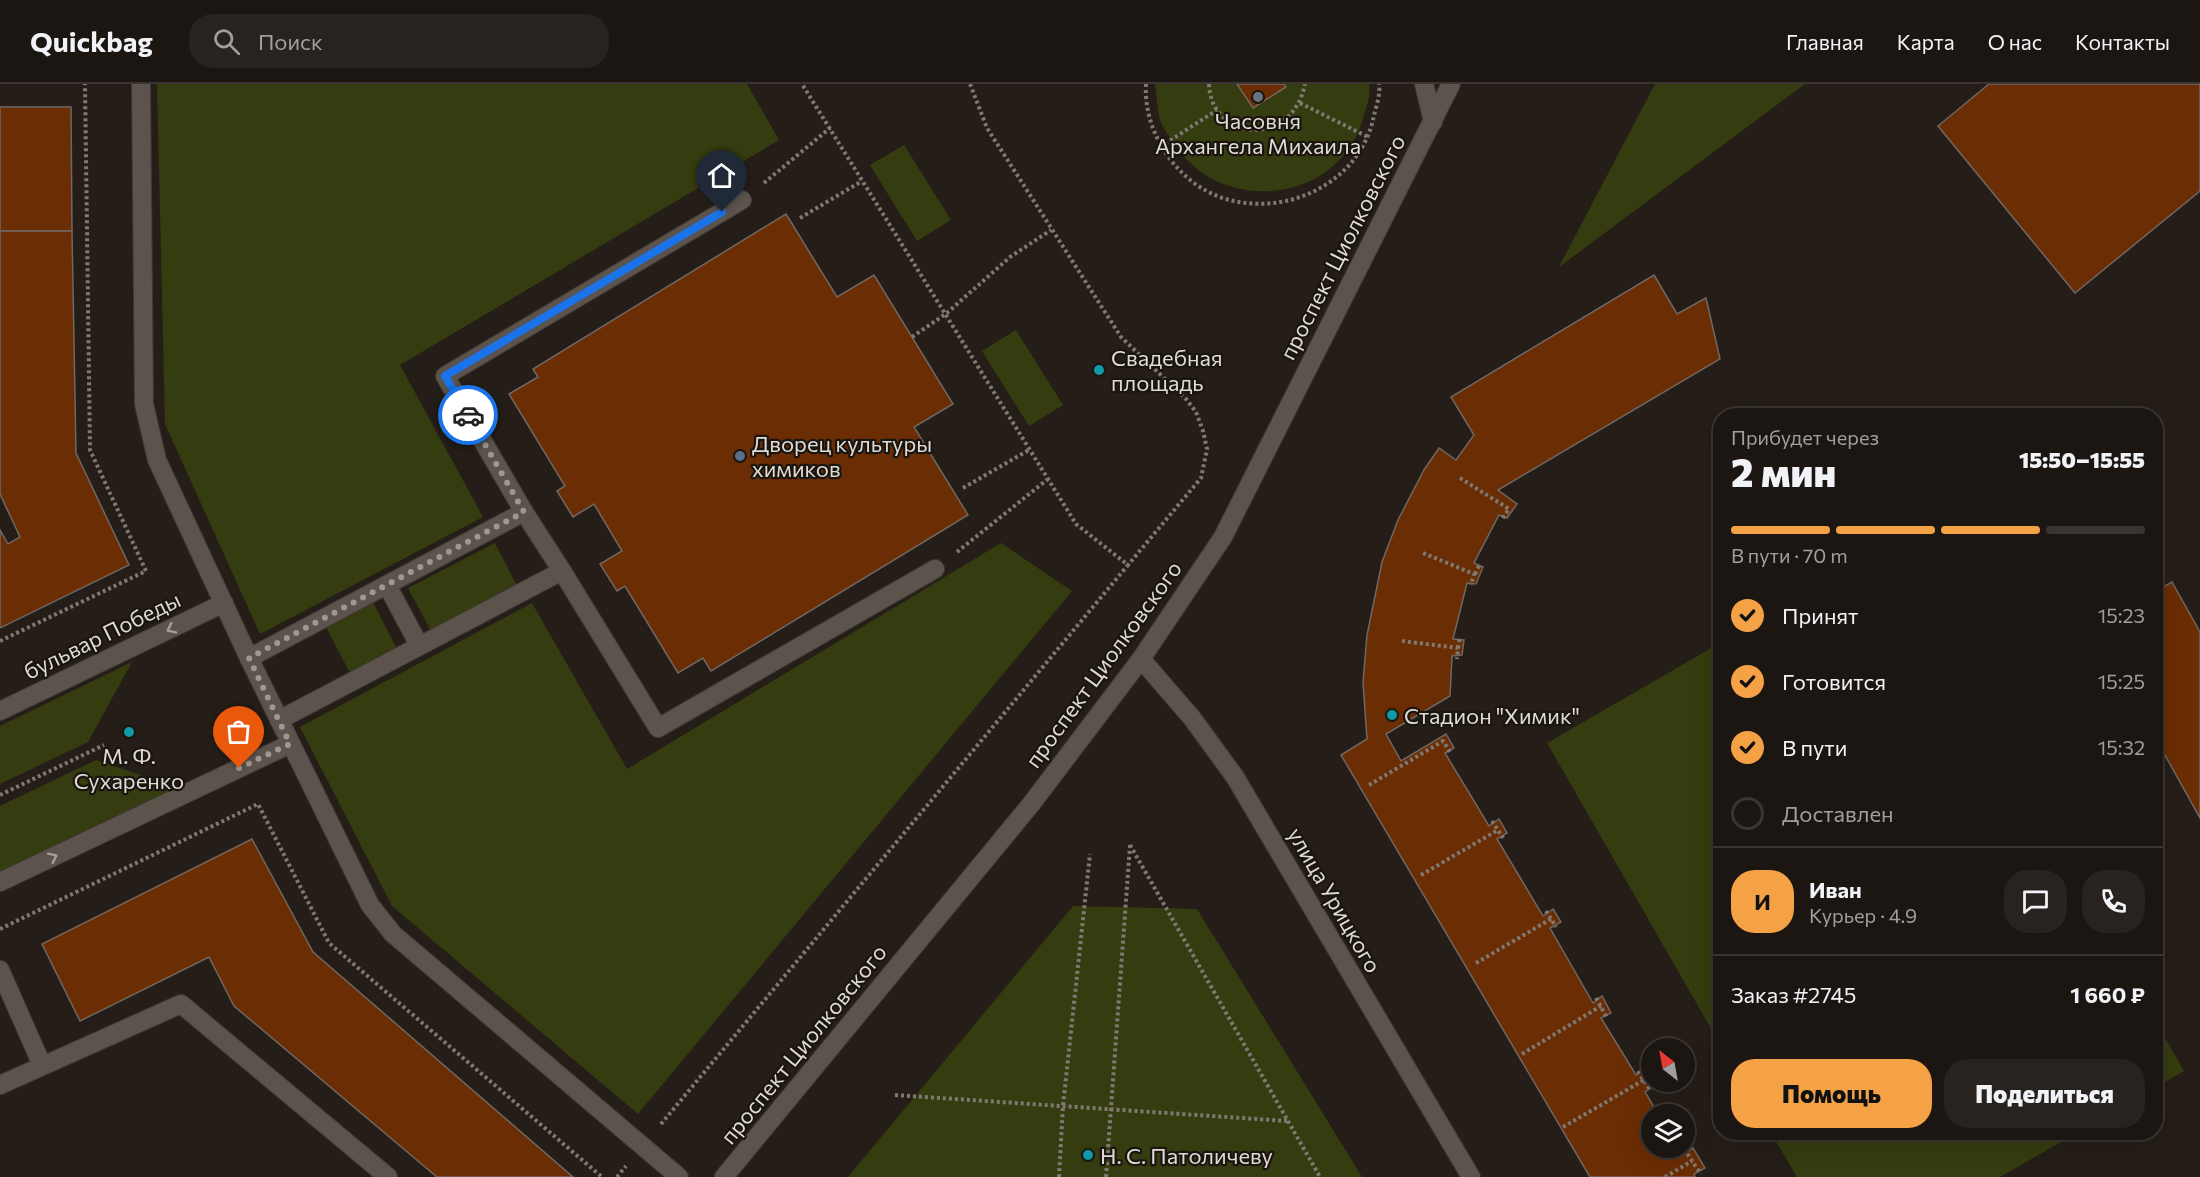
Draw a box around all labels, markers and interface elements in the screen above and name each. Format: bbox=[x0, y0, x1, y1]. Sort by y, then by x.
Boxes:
search box bbox=[189, 14, 609, 68]
text: Quickbag bbox=[30, 24, 153, 58]
icon: search bbox=[210, 25, 243, 58]
text: Поиск bbox=[258, 28, 323, 55]
text: Главная bbox=[1786, 29, 1864, 54]
text: Карта bbox=[1897, 29, 1955, 54]
text: О нас bbox=[1988, 29, 2042, 54]
text: Контакты bbox=[2075, 29, 2170, 54]
marker: Часовня Архангела Михаила bbox=[1251, 90, 1265, 104]
place label: Часовня Архангела Михаила bbox=[1155, 107, 1361, 159]
street label: проспект Циолковского bbox=[1273, 130, 1411, 364]
pin bbox=[696, 150, 747, 212]
icon: home bbox=[705, 159, 738, 192]
place label: Свадебная площадь bbox=[1111, 344, 1222, 396]
marker: Свадебная площадь bbox=[1092, 363, 1106, 377]
courier bbox=[438, 385, 498, 445]
icon: car bbox=[452, 399, 485, 432]
text: Прибудет через bbox=[1731, 425, 1879, 449]
place label: Дворец культуры химиков bbox=[752, 430, 932, 482]
text: 15:50–15:55 bbox=[2019, 446, 2145, 473]
text: 2 мин bbox=[1731, 447, 1836, 495]
marker: Дворец культуры химиков bbox=[733, 449, 747, 463]
text: В пути · 70 m bbox=[1731, 543, 1848, 567]
street label: проспект Циолковского bbox=[1019, 555, 1187, 773]
street label: бульвар Победы bbox=[19, 585, 185, 685]
icon: check bbox=[1731, 599, 1764, 632]
text: Принят bbox=[1782, 602, 1858, 629]
text: 15:23 bbox=[2098, 603, 2145, 627]
one-way arrow bbox=[167, 622, 177, 633]
icon: check bbox=[1731, 665, 1764, 698]
text: Готовится bbox=[1782, 668, 1886, 695]
text: 15:25 bbox=[2098, 669, 2145, 693]
place label: Стадион "Химик" bbox=[1404, 702, 1580, 729]
pin bbox=[213, 706, 264, 768]
marker: Стадион "Химик" bbox=[1385, 708, 1399, 722]
icon: bag bbox=[222, 715, 255, 748]
marker: М. Ф. Сухаренко bbox=[122, 725, 136, 739]
icon: check bbox=[1731, 731, 1764, 764]
text: В пути bbox=[1782, 734, 1847, 761]
text: 15:32 bbox=[2098, 735, 2145, 759]
place label: М. Ф. Сухаренко bbox=[74, 742, 184, 794]
text: Доставлен bbox=[1782, 800, 1894, 827]
street label: улица Урицкого bbox=[1283, 823, 1387, 977]
one-way arrow bbox=[46, 852, 57, 864]
button: chat bbox=[2004, 870, 2067, 933]
button: phone bbox=[2082, 870, 2145, 933]
text: Иван bbox=[1809, 876, 1862, 903]
text: И bbox=[1754, 888, 1771, 915]
text: Курьер · 4.9 bbox=[1809, 903, 1917, 927]
street label: проспект Циолковского bbox=[714, 939, 892, 1149]
text: Заказ #2745 bbox=[1731, 981, 1856, 1008]
text: 1 660 ₽ bbox=[2070, 981, 2145, 1008]
north arrow bbox=[1641, 1038, 1695, 1092]
map controls bbox=[1641, 1038, 1695, 1158]
button: Помощь bbox=[1731, 1059, 1932, 1128]
button: Поделиться bbox=[1944, 1059, 2145, 1128]
button: layers bbox=[1641, 1104, 1695, 1158]
place label: Н. С. Патоличеву bbox=[1100, 1142, 1273, 1169]
marker: Н. С. Патоличеву bbox=[1081, 1148, 1095, 1162]

